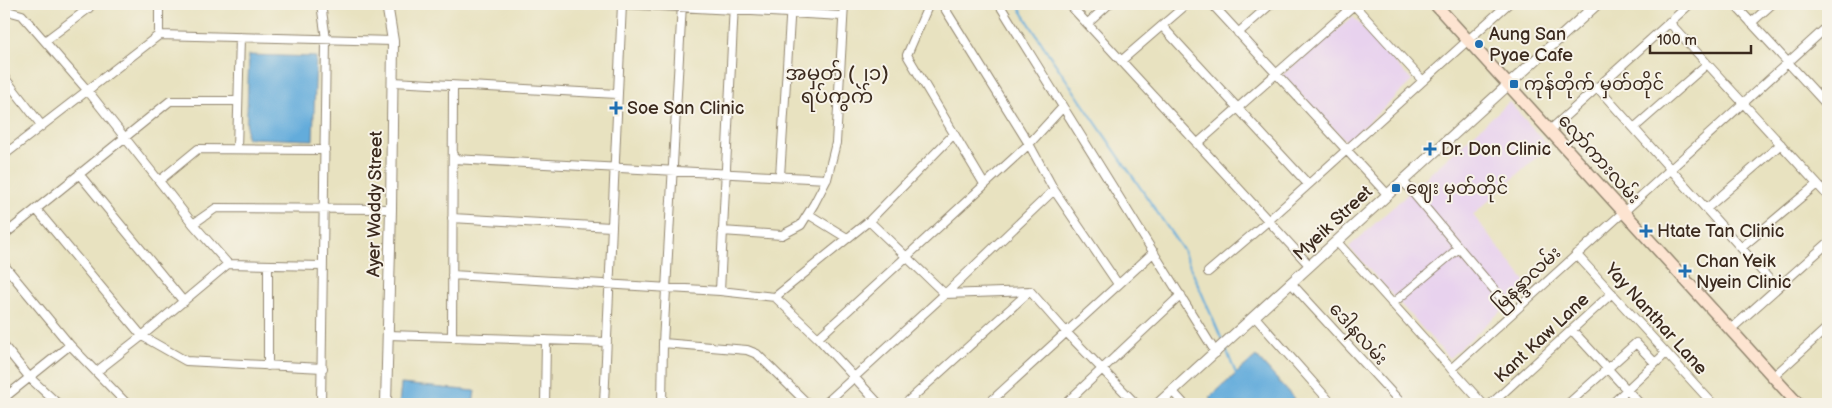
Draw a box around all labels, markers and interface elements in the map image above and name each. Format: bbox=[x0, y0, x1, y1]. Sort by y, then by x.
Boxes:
scale bar bbox=[1650, 22, 1751, 54]
place label: Aung San Pyae Cafe bbox=[1489, 24, 1573, 66]
text: 100 m bbox=[1657, 31, 1697, 50]
marker: Aung San Pyae Cafe bbox=[1473, 38, 1485, 50]
district label: အမှတ် (၂၁) ရပ်ကွက် bbox=[785, 59, 889, 112]
place label: ကုန်တိုက် မှတ်တိုင် bbox=[1524, 70, 1664, 99]
marker: ကုန်တိုက် မှတ်တိုင် bbox=[1508, 78, 1520, 90]
place label: Soe San Clinic bbox=[627, 98, 744, 119]
marker: Soe San Clinic bbox=[609, 101, 623, 115]
street label: လှော်ကားလမ်း bbox=[1550, 108, 1647, 211]
street label: Ayer Waddy Street bbox=[363, 130, 387, 277]
place label: Dr. Don Clinic bbox=[1441, 139, 1551, 160]
marker: Dr. Don Clinic bbox=[1423, 142, 1437, 156]
place label: ဈေး မှတ်တိုင် bbox=[1406, 174, 1508, 203]
street label: Myeik Street bbox=[1289, 181, 1377, 265]
marker: ဈေး မှတ်တိုင် bbox=[1390, 182, 1402, 194]
place label: Htate Tan Clinic bbox=[1657, 221, 1784, 242]
marker: Htate Tan Clinic bbox=[1639, 224, 1653, 238]
street label: မြနန္ဒာလမ်း bbox=[1487, 240, 1568, 319]
place label: Chan Yeik Nyein Clinic bbox=[1696, 251, 1791, 293]
street label: Yay Nanthar Lane bbox=[1600, 258, 1712, 379]
marker: Chan Yeik Nyein Clinic bbox=[1678, 264, 1692, 278]
street label: Kant Kaw Lane bbox=[1490, 289, 1594, 387]
street label: ဒေါနလမ်း bbox=[1322, 297, 1394, 372]

